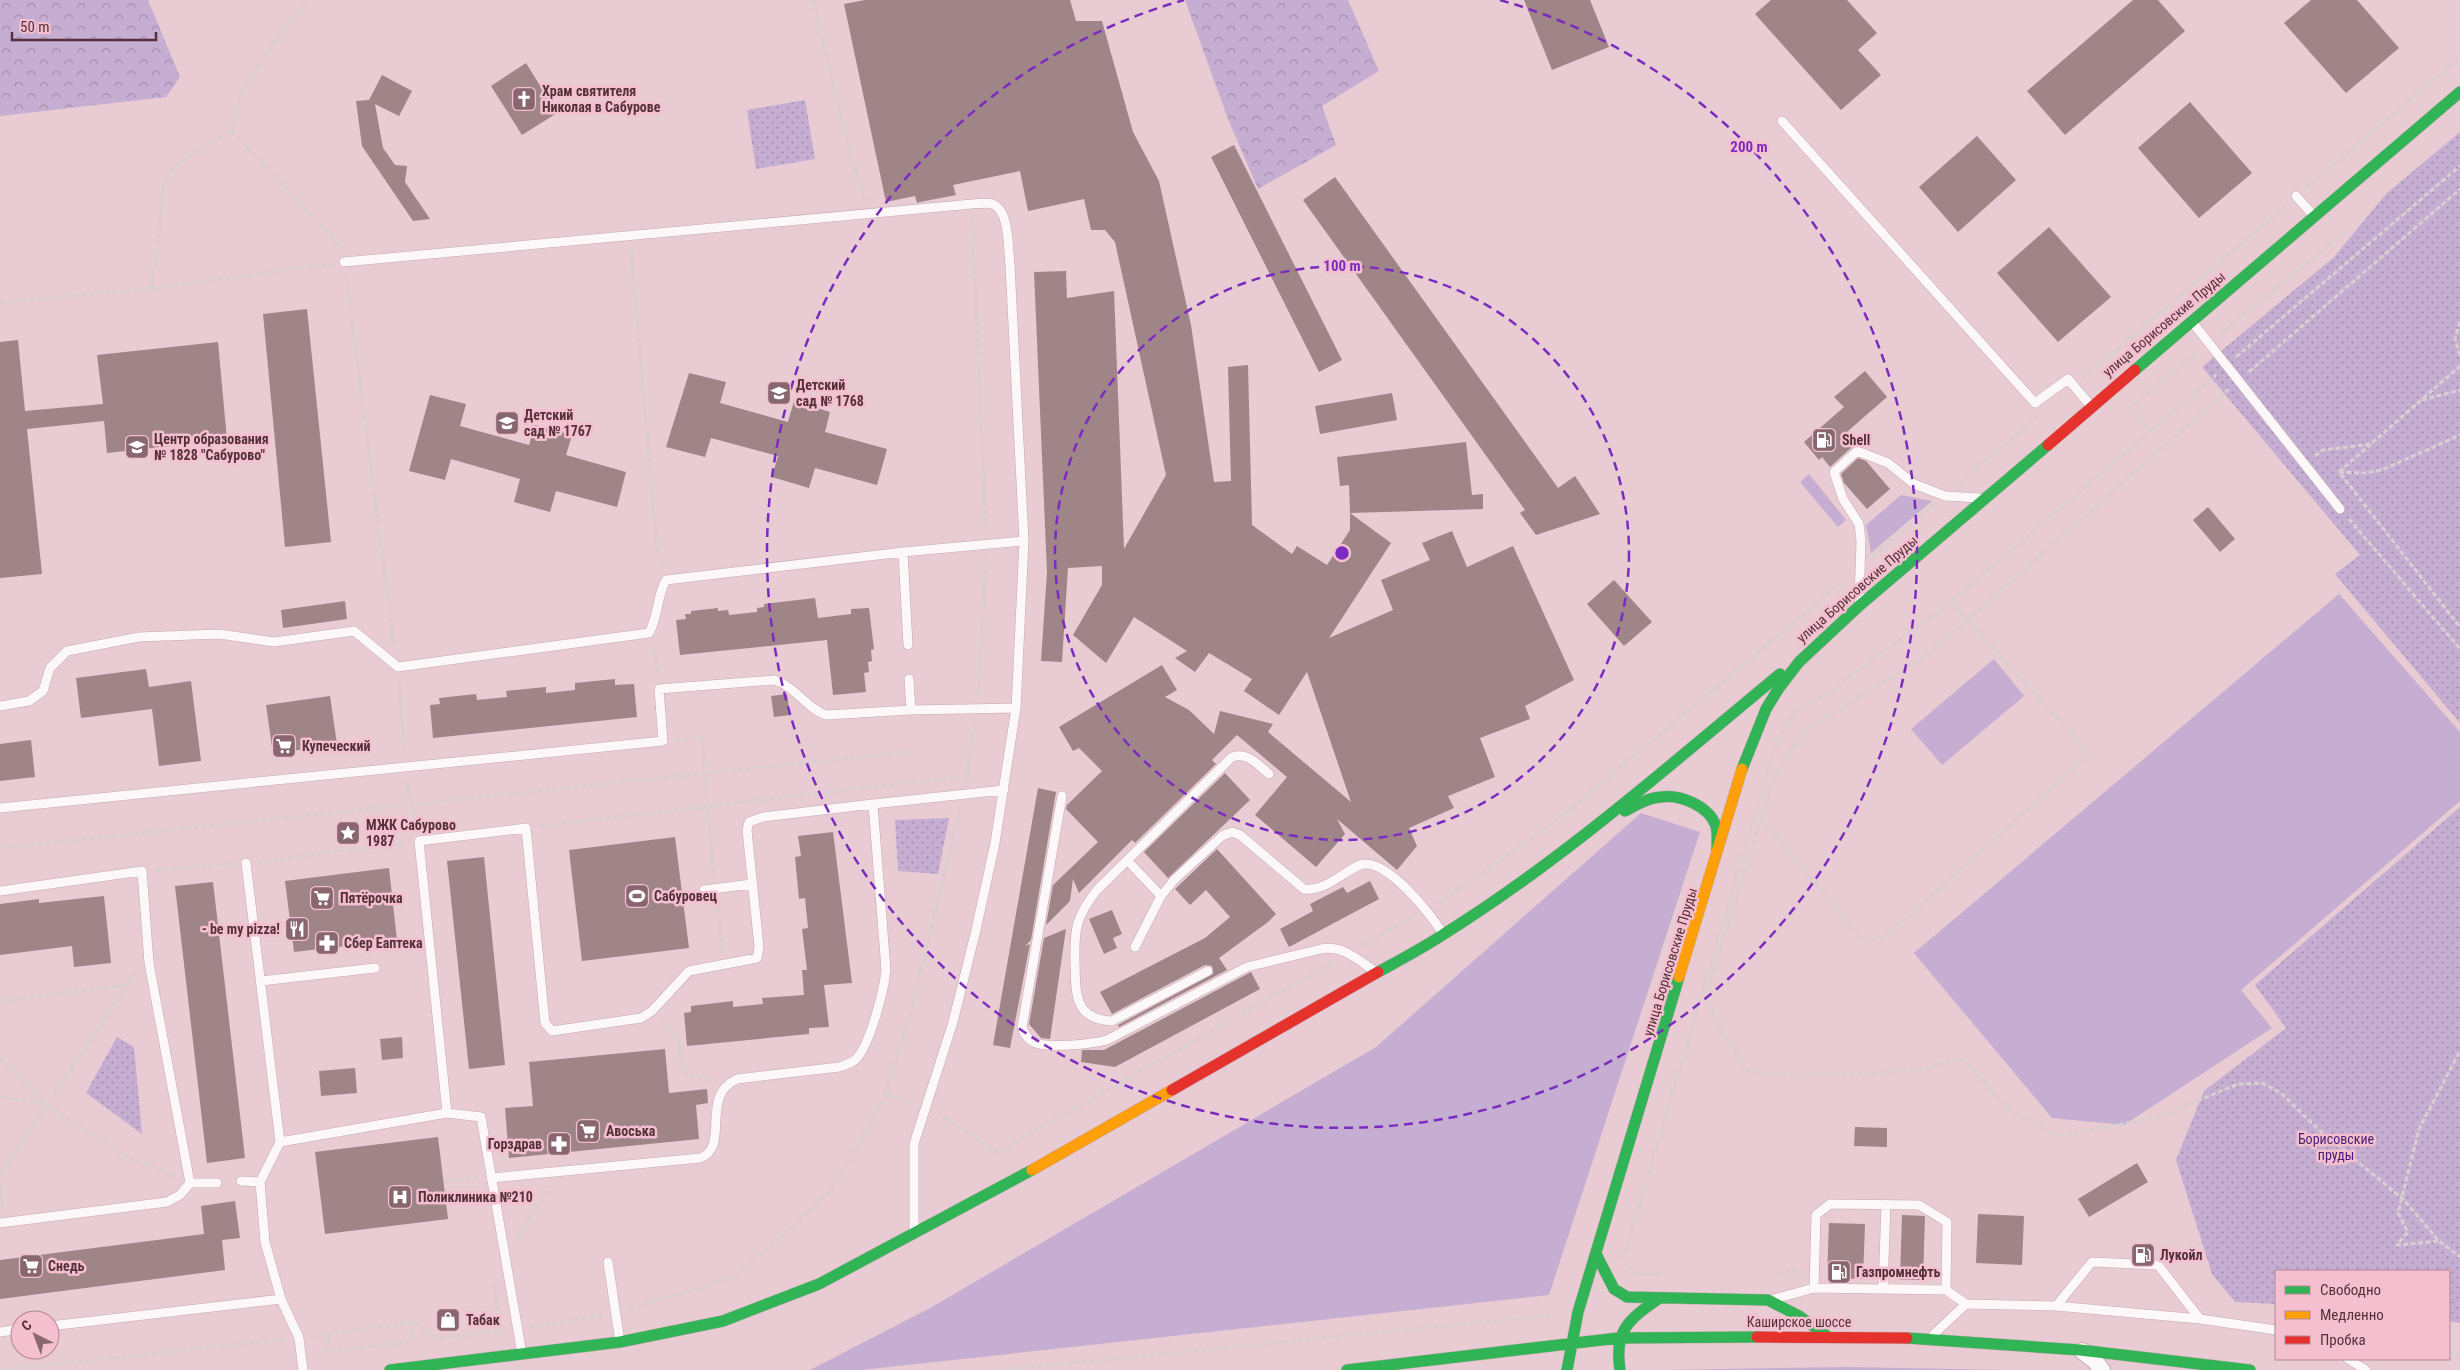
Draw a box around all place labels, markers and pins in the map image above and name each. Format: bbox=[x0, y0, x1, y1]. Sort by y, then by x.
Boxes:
place label: Храм святителя Николая в Сабурове bbox=[542, 83, 661, 115]
church icon: Храм святителя Николая в Сабурове bbox=[511, 86, 537, 112]
place label: Детский сад № 1768 bbox=[796, 377, 864, 409]
school or university icon: Детский сад № 1768 bbox=[766, 380, 792, 406]
place label: Детский сад № 1767 bbox=[524, 407, 592, 439]
school or university icon: Детский сад № 1767 bbox=[494, 410, 520, 436]
fuel station icon: Shell bbox=[1811, 427, 1837, 453]
place label: Центр образования № 1828 "Сабурово" bbox=[154, 431, 269, 463]
place label: Shell bbox=[1842, 432, 1870, 448]
school or university icon: Центр образования № 1828 "Сабурово" bbox=[124, 434, 150, 460]
centre of rings bbox=[1333, 544, 1351, 562]
supermarket icon: Купеческий bbox=[271, 733, 297, 759]
place label: Купеческий bbox=[302, 738, 371, 754]
place label: МЖК Сабурово 1987 bbox=[366, 817, 456, 849]
place icon: МЖК Сабурово 1987 bbox=[335, 820, 361, 846]
sports icon: Сабуровец bbox=[624, 883, 650, 909]
supermarket icon: Пятёрочка bbox=[309, 885, 335, 911]
place label: Сабуровец bbox=[654, 888, 717, 904]
place label: Пятёрочка bbox=[340, 890, 403, 906]
restaurant icon: - be my pizza! bbox=[284, 916, 310, 942]
place label: - be my pizza! bbox=[202, 921, 280, 937]
pharmacy icon: Сбер Еаптека bbox=[314, 930, 340, 956]
place label: Сбер Еаптека bbox=[344, 935, 423, 951]
supermarket icon: Авоська bbox=[575, 1118, 601, 1144]
place label: Авоська bbox=[606, 1123, 656, 1139]
pharmacy icon: Горздрав bbox=[546, 1131, 572, 1157]
place label: Горздрав bbox=[488, 1136, 542, 1152]
hospital icon: Поликлиника №210 bbox=[387, 1184, 413, 1210]
place label: Поликлиника №210 bbox=[418, 1189, 533, 1205]
fuel station icon: Лукойл bbox=[2130, 1242, 2156, 1268]
place label: Лукойл bbox=[2160, 1247, 2202, 1263]
supermarket icon: Снедь bbox=[18, 1253, 44, 1279]
place label: Снедь bbox=[48, 1258, 84, 1274]
fuel station icon: Газпромнефть bbox=[1826, 1259, 1852, 1285]
place label: Газпромнефть bbox=[1856, 1264, 1940, 1280]
shop icon: Табак bbox=[435, 1307, 461, 1333]
place label: Табак bbox=[466, 1312, 500, 1328]

